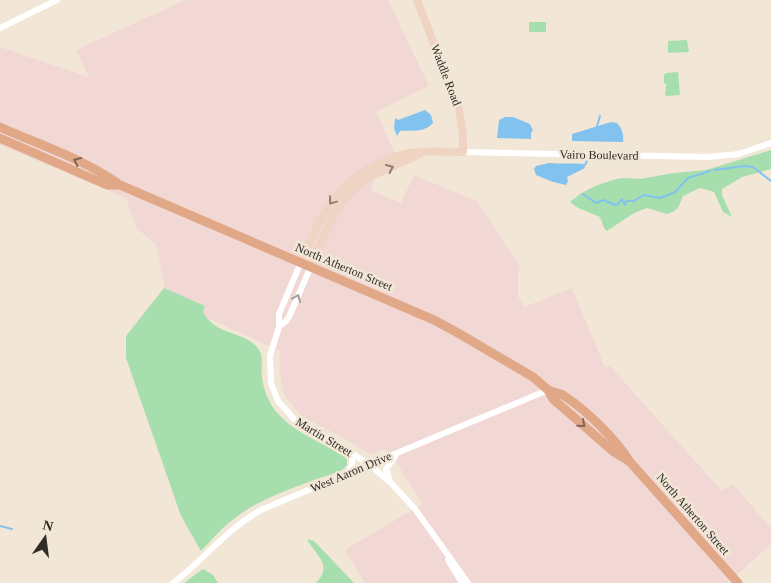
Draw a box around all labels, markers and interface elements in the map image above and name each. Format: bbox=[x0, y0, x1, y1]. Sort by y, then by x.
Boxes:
street label: Waddle Road bbox=[428, 42, 464, 108]
street label: Vairo Boulevard bbox=[559, 147, 639, 163]
one-way arrow bbox=[73, 157, 82, 167]
one-way arrow bbox=[385, 164, 394, 174]
one-way arrow bbox=[330, 195, 338, 204]
street label: North Atherton Street bbox=[293, 240, 395, 294]
one-way arrow bbox=[290, 294, 301, 303]
street label: Martin Street bbox=[293, 415, 355, 460]
one-way arrow bbox=[577, 418, 586, 427]
street label: West Aaron Drive bbox=[309, 449, 393, 495]
street label: North Atherton Street bbox=[654, 470, 733, 558]
north arrow bbox=[20, 513, 70, 563]
text: N bbox=[41, 517, 55, 534]

